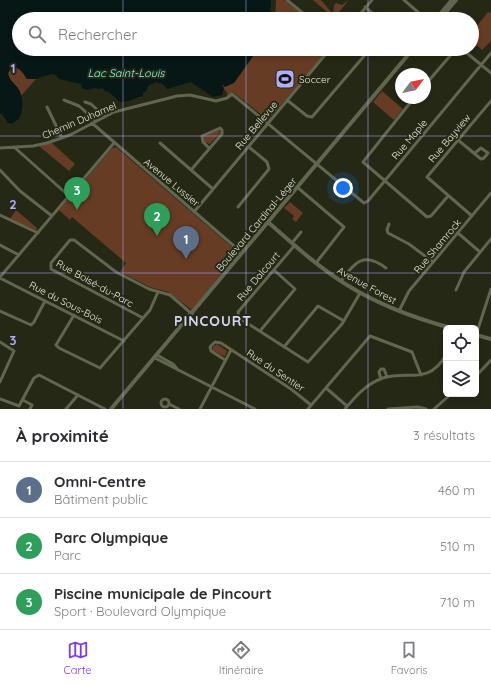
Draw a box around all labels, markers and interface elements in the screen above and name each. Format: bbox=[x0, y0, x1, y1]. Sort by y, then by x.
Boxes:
search box bbox=[12, 12, 479, 56]
icon: search bbox=[26, 23, 48, 45]
text: Rechercher bbox=[58, 25, 137, 44]
text: 1 bbox=[10, 60, 16, 76]
water label: Lac Saint-Louis bbox=[87, 66, 165, 80]
sports icon: Soccer bbox=[274, 68, 296, 90]
north arrow bbox=[395, 68, 431, 104]
place label: Soccer bbox=[299, 73, 331, 86]
street label: Rue Bellevue bbox=[232, 98, 281, 152]
street label: Chemin Duhamel bbox=[40, 99, 118, 142]
street label: Rue Bayview bbox=[425, 111, 474, 165]
street label: Rue Maple bbox=[389, 116, 430, 162]
street label: Avenue Lussier bbox=[141, 155, 202, 210]
street label: Boulevard Cardinal-Léger bbox=[213, 175, 300, 274]
pin: 3 bbox=[64, 177, 90, 210]
your location bbox=[333, 178, 353, 198]
text: 2 bbox=[9, 196, 17, 212]
pin: 2 bbox=[144, 203, 170, 236]
street label: Rue Shamrock bbox=[411, 216, 464, 276]
pin: 1 bbox=[173, 226, 199, 259]
street label: Rue Dalcourt bbox=[234, 249, 283, 304]
street label: Rue Boisé-du-Parc bbox=[54, 257, 136, 310]
street label: Avenue Forest bbox=[335, 264, 399, 307]
street label: Rue du Sous-Bois bbox=[27, 278, 105, 327]
district label: PINCOURT bbox=[174, 312, 252, 330]
map controls bbox=[443, 325, 479, 397]
button: locate bbox=[443, 325, 479, 361]
text: 3 bbox=[10, 332, 17, 348]
street label: Rue du Sentier bbox=[244, 346, 307, 395]
button: layers bbox=[443, 361, 479, 397]
text: À proximité bbox=[16, 425, 109, 446]
text: 3 résultats bbox=[413, 427, 475, 443]
text: Omni-Centre bbox=[54, 472, 146, 491]
text: 1 bbox=[26, 482, 32, 498]
text: 460 m bbox=[438, 482, 475, 498]
text: Bâtiment public bbox=[54, 491, 148, 507]
text: Parc Olympique bbox=[54, 528, 168, 547]
text: 2 bbox=[25, 538, 33, 554]
text: 510 m bbox=[440, 538, 475, 554]
text: Parc bbox=[54, 547, 81, 563]
text: Piscine municipale de Pincourt bbox=[54, 584, 272, 603]
text: 3 bbox=[26, 594, 32, 610]
text: 710 m bbox=[440, 594, 475, 610]
text: Sport · Boulevard Olympique bbox=[54, 603, 226, 619]
tab: Carte bbox=[64, 639, 92, 677]
tab: Itinéraire bbox=[219, 639, 264, 677]
tab: Favoris bbox=[391, 639, 427, 677]

